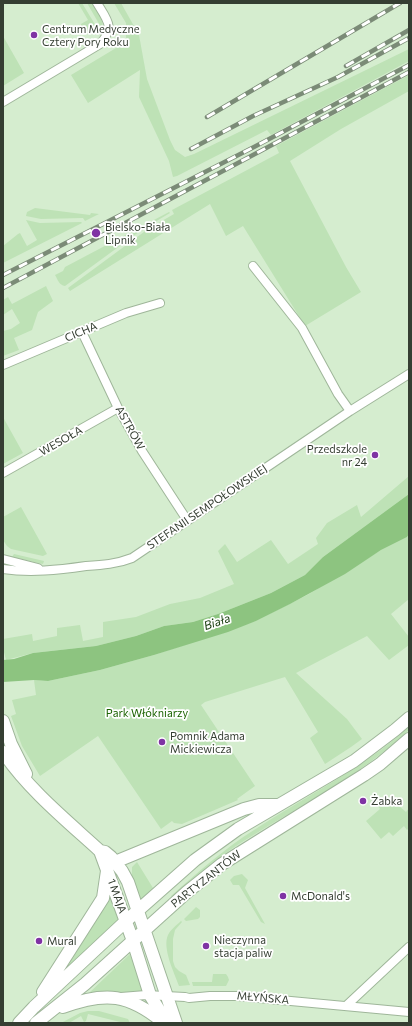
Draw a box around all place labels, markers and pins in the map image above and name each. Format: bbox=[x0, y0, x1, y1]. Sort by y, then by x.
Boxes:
place label: Centrum Medyczne Cztery Pory Roku bbox=[42, 22, 140, 48]
marker: Centrum Medyczne Cztery Pory Roku bbox=[29, 30, 39, 40]
place label: Bielsko-Biała Lipnik bbox=[105, 220, 170, 246]
marker: Bielsko-Biała Lipnik bbox=[90, 227, 102, 239]
place label: Przedszkole nr 24 bbox=[307, 442, 367, 468]
marker: Przedszkole nr 24 bbox=[370, 450, 380, 460]
place label: Pomnik Adama Mickiewicza bbox=[170, 729, 245, 755]
marker: Pomnik Adama Mickiewicza bbox=[157, 737, 167, 747]
place label: Żabka bbox=[371, 794, 402, 808]
marker: Żabka bbox=[358, 796, 368, 806]
place label: McDonald's bbox=[291, 889, 350, 903]
marker: McDonald's bbox=[278, 891, 288, 901]
place label: Nieczynna stacja paliw bbox=[214, 933, 272, 959]
place label: Mural bbox=[47, 934, 76, 948]
marker: Mural bbox=[34, 936, 44, 946]
marker: Nieczynna stacja paliw bbox=[201, 941, 211, 951]

